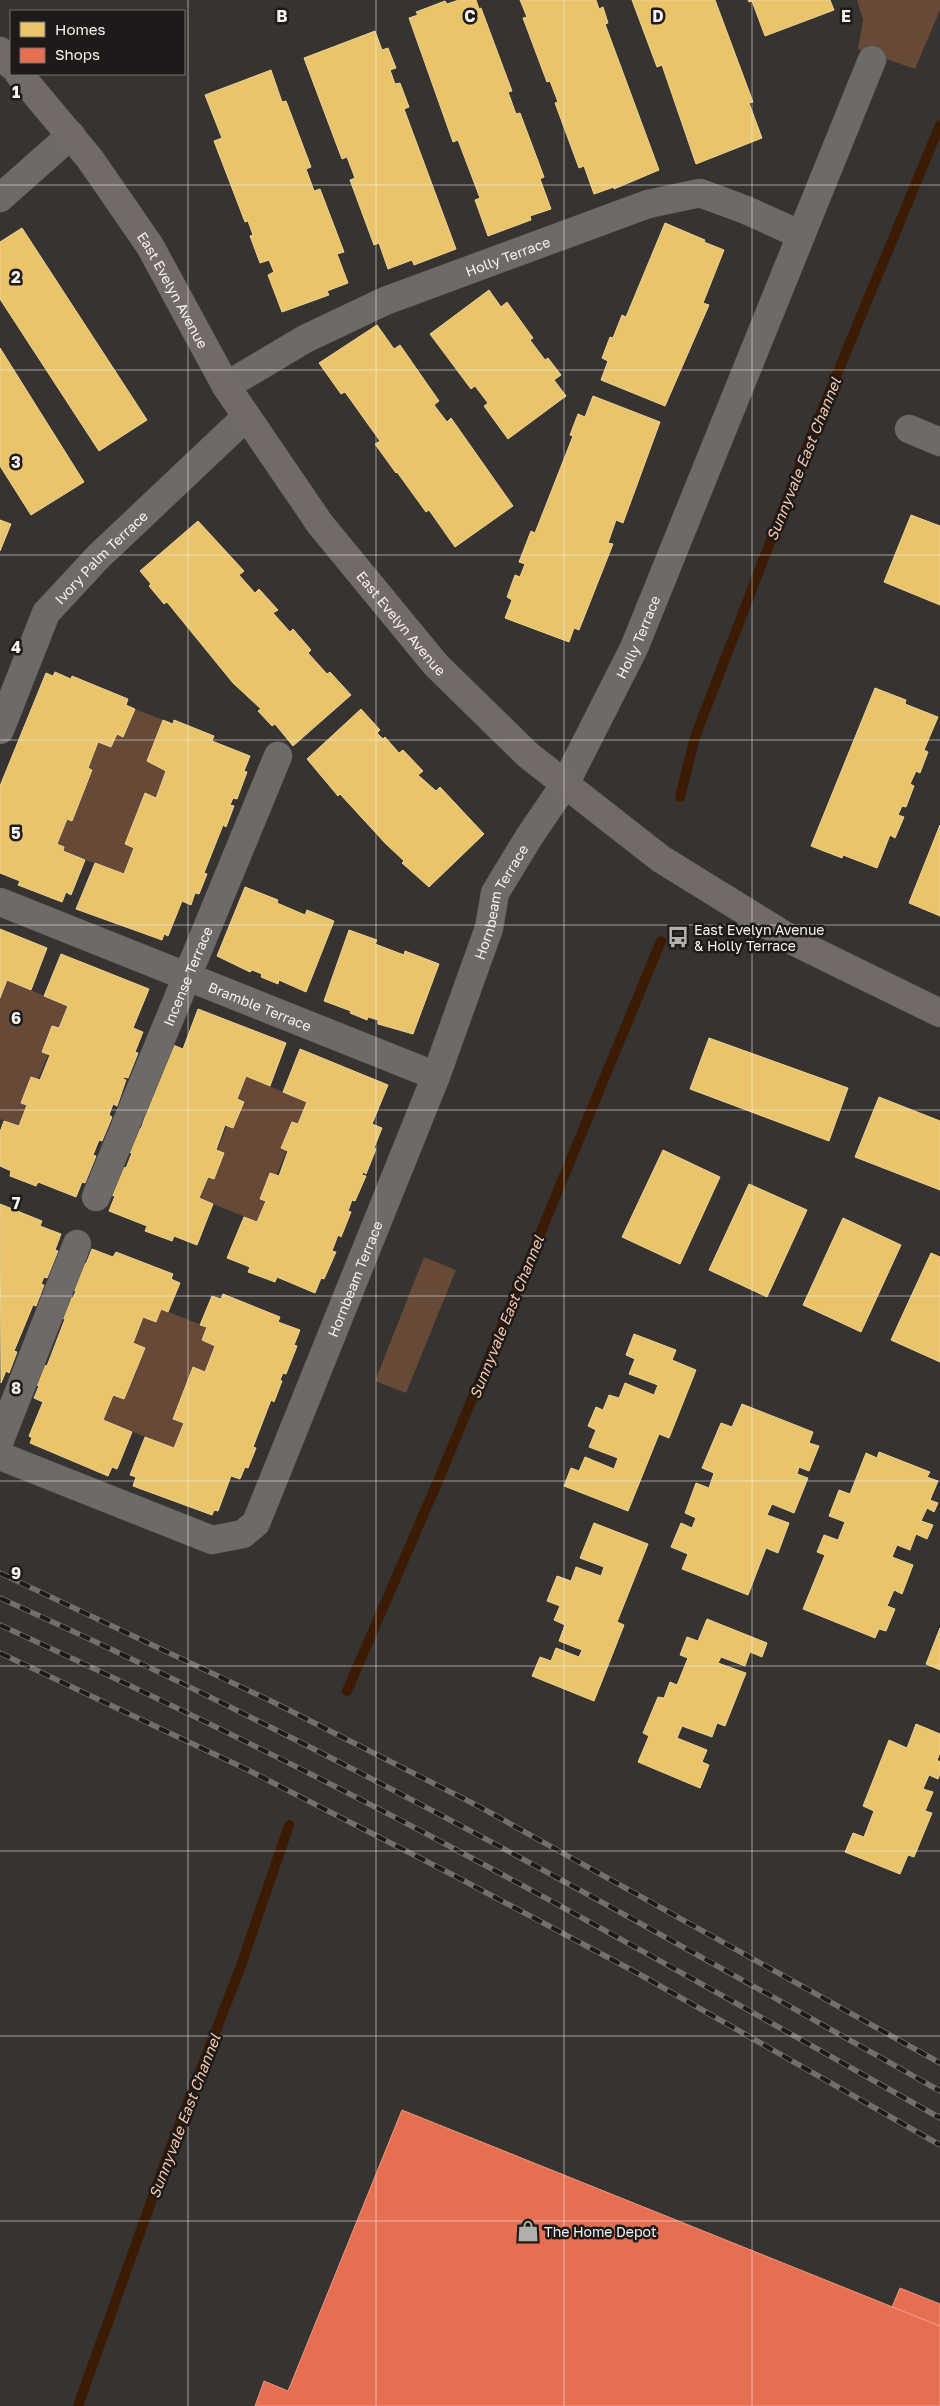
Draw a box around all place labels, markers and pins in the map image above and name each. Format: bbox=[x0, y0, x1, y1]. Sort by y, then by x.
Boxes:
place label: East Evelyn Avenue & Holly Terrace bbox=[694, 921, 824, 954]
bus stop icon: East Evelyn Avenue & Holly Terrace bbox=[665, 924, 691, 950]
shop icon: The Home Depot bbox=[515, 2218, 541, 2244]
place label: The Home Depot bbox=[544, 2223, 657, 2240]

